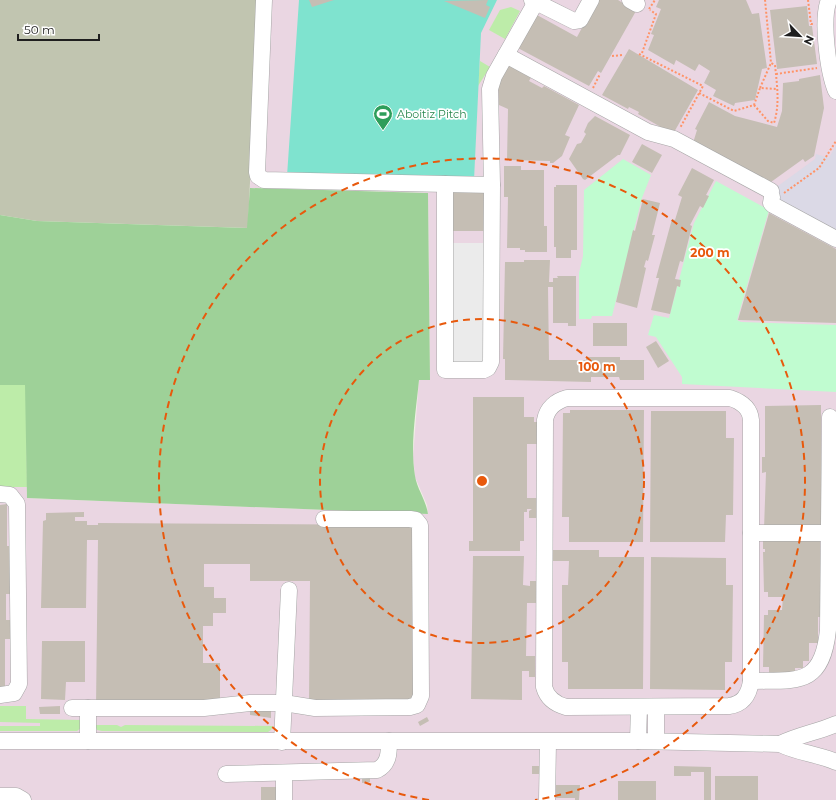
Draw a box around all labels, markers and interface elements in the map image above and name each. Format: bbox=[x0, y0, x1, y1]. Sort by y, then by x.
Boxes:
scale bar bbox=[18, 16, 99, 42]
north arrow bbox=[780, 16, 820, 56]
text: 50 m bbox=[24, 22, 55, 37]
text: N bbox=[801, 33, 817, 47]
sports icon: Aboitiz Pitch bbox=[372, 103, 394, 131]
place label: Aboitiz Pitch bbox=[397, 107, 467, 121]
text: 200 m bbox=[690, 245, 730, 260]
text: 100 m bbox=[579, 359, 615, 374]
centre of rings bbox=[475, 474, 489, 488]

